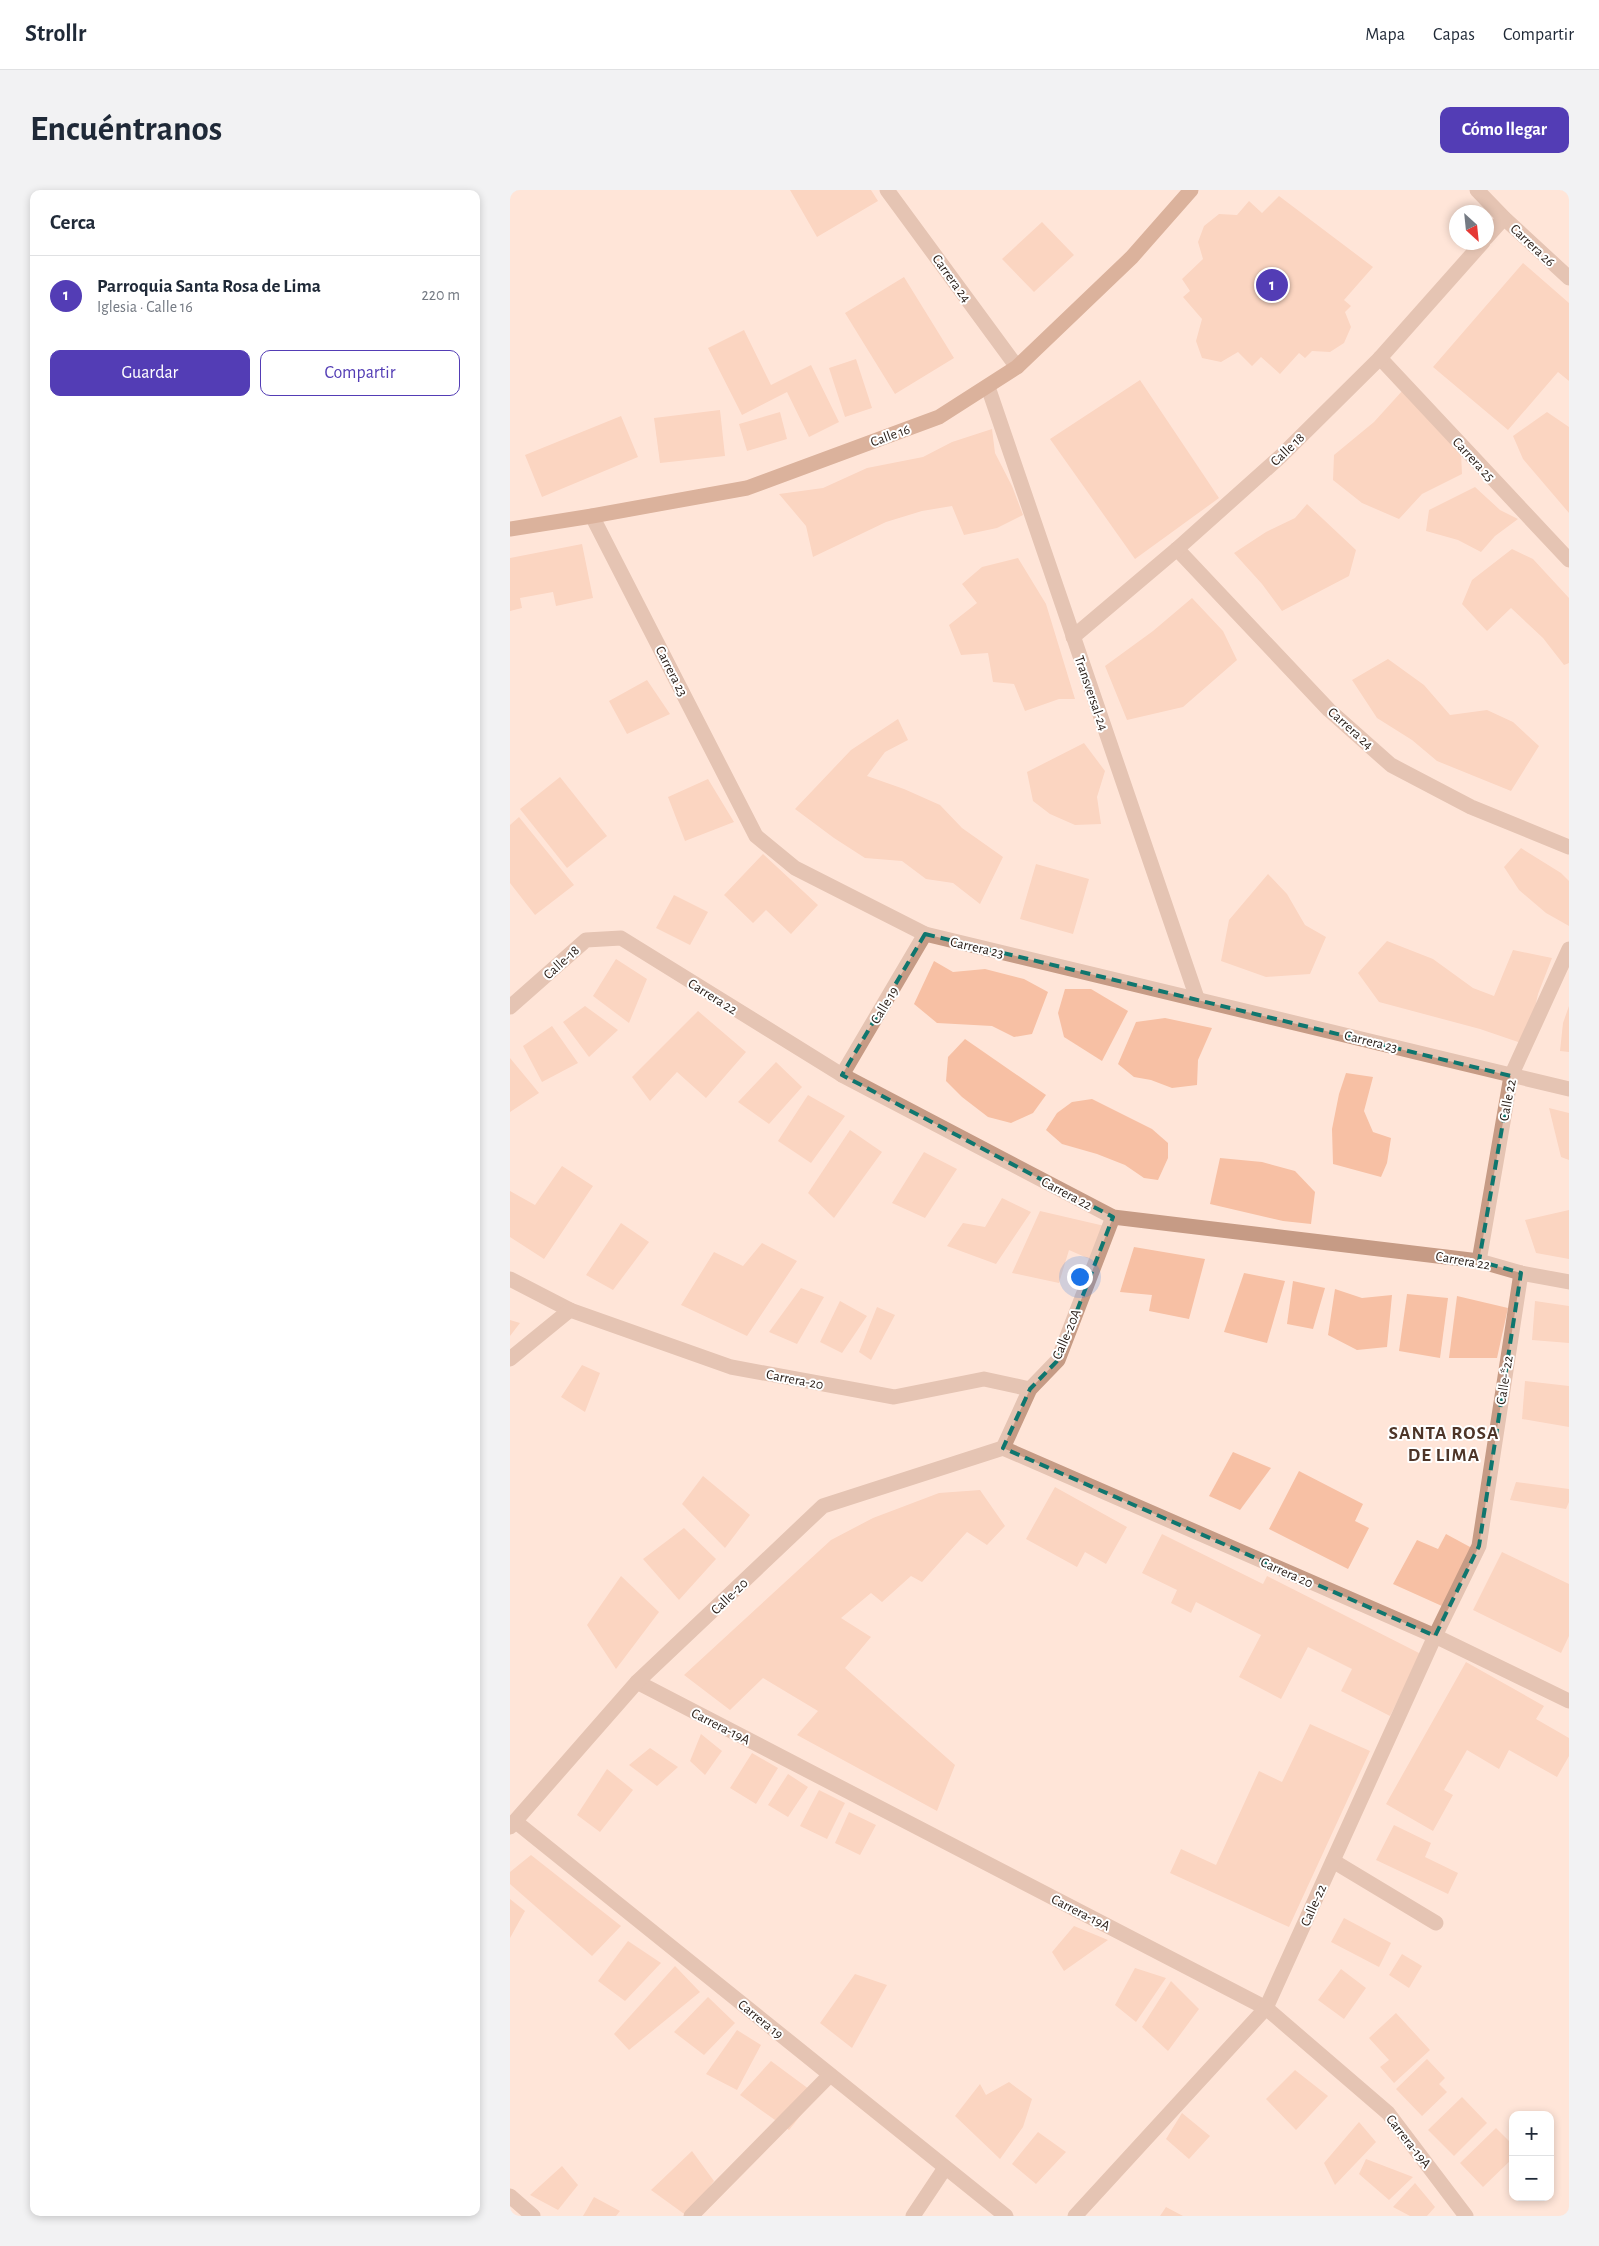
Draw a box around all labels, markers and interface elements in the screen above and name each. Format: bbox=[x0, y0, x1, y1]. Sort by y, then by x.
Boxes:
text: Strollr bbox=[25, 22, 86, 46]
text: Mapa bbox=[1365, 26, 1405, 44]
text: Capas bbox=[1433, 26, 1475, 44]
text: Compartir bbox=[1503, 26, 1574, 44]
button: Cómo llegar bbox=[1440, 107, 1569, 153]
text: Encuéntranos bbox=[30, 112, 222, 147]
north arrow bbox=[1449, 205, 1494, 250]
text: Cerca bbox=[50, 212, 96, 233]
street label: Carrera 26 bbox=[1507, 222, 1557, 270]
street label: Carrera 24 bbox=[929, 252, 973, 305]
pin: 1 bbox=[1256, 266, 1288, 304]
text: Parroquia Santa Rosa de Lima bbox=[97, 277, 321, 296]
text: 1 bbox=[63, 287, 69, 303]
text: 220 m bbox=[422, 287, 460, 303]
text: Iglesia · Calle 16 bbox=[97, 299, 193, 315]
button: Guardar bbox=[50, 350, 250, 396]
button: Compartir bbox=[260, 350, 460, 396]
street label: Calle 16 bbox=[869, 422, 912, 449]
street label: Calle 18 bbox=[1268, 430, 1307, 469]
street label: Carrera 25 bbox=[1450, 435, 1497, 484]
street label: Carrera 23 bbox=[653, 644, 690, 699]
street label: Transversal-24 bbox=[1072, 654, 1111, 733]
street label: Carrera 24 bbox=[1325, 705, 1376, 753]
street label: Carrera 23 bbox=[949, 935, 1005, 961]
street label: Calle-18 bbox=[541, 943, 582, 982]
street label: Carrera 22 bbox=[685, 976, 740, 1017]
street label: Calle 19 bbox=[868, 984, 901, 1027]
street label: Carrera 23 bbox=[1343, 1029, 1399, 1055]
street label: Calle 22 bbox=[1497, 1078, 1519, 1122]
street label: Carrera 22 bbox=[1039, 1175, 1094, 1213]
street label: Carrera 22 bbox=[1435, 1249, 1491, 1273]
your location bbox=[1067, 1264, 1093, 1290]
street label: Calle-20A bbox=[1050, 1307, 1084, 1362]
street label: Calle-*22 bbox=[1494, 1355, 1516, 1406]
street label: Carrera-20 bbox=[765, 1368, 825, 1392]
district label: SANTA ROSA DE LIMA bbox=[1389, 1424, 1499, 1465]
street label: Carrera 20 bbox=[1258, 1555, 1315, 1591]
street label: Calle-20 bbox=[709, 1576, 751, 1617]
street label: Carrera-19A bbox=[689, 1706, 752, 1748]
street label: Calle-22 bbox=[1299, 1882, 1329, 1928]
street label: Carrera-19A bbox=[1049, 1892, 1112, 1934]
street label: Carrera 19 bbox=[735, 1997, 786, 2042]
map controls bbox=[1509, 2111, 1554, 2201]
button: + bbox=[1509, 2111, 1554, 2156]
street label: Carrera-19A bbox=[1383, 2112, 1433, 2171]
button: − bbox=[1509, 2156, 1554, 2201]

